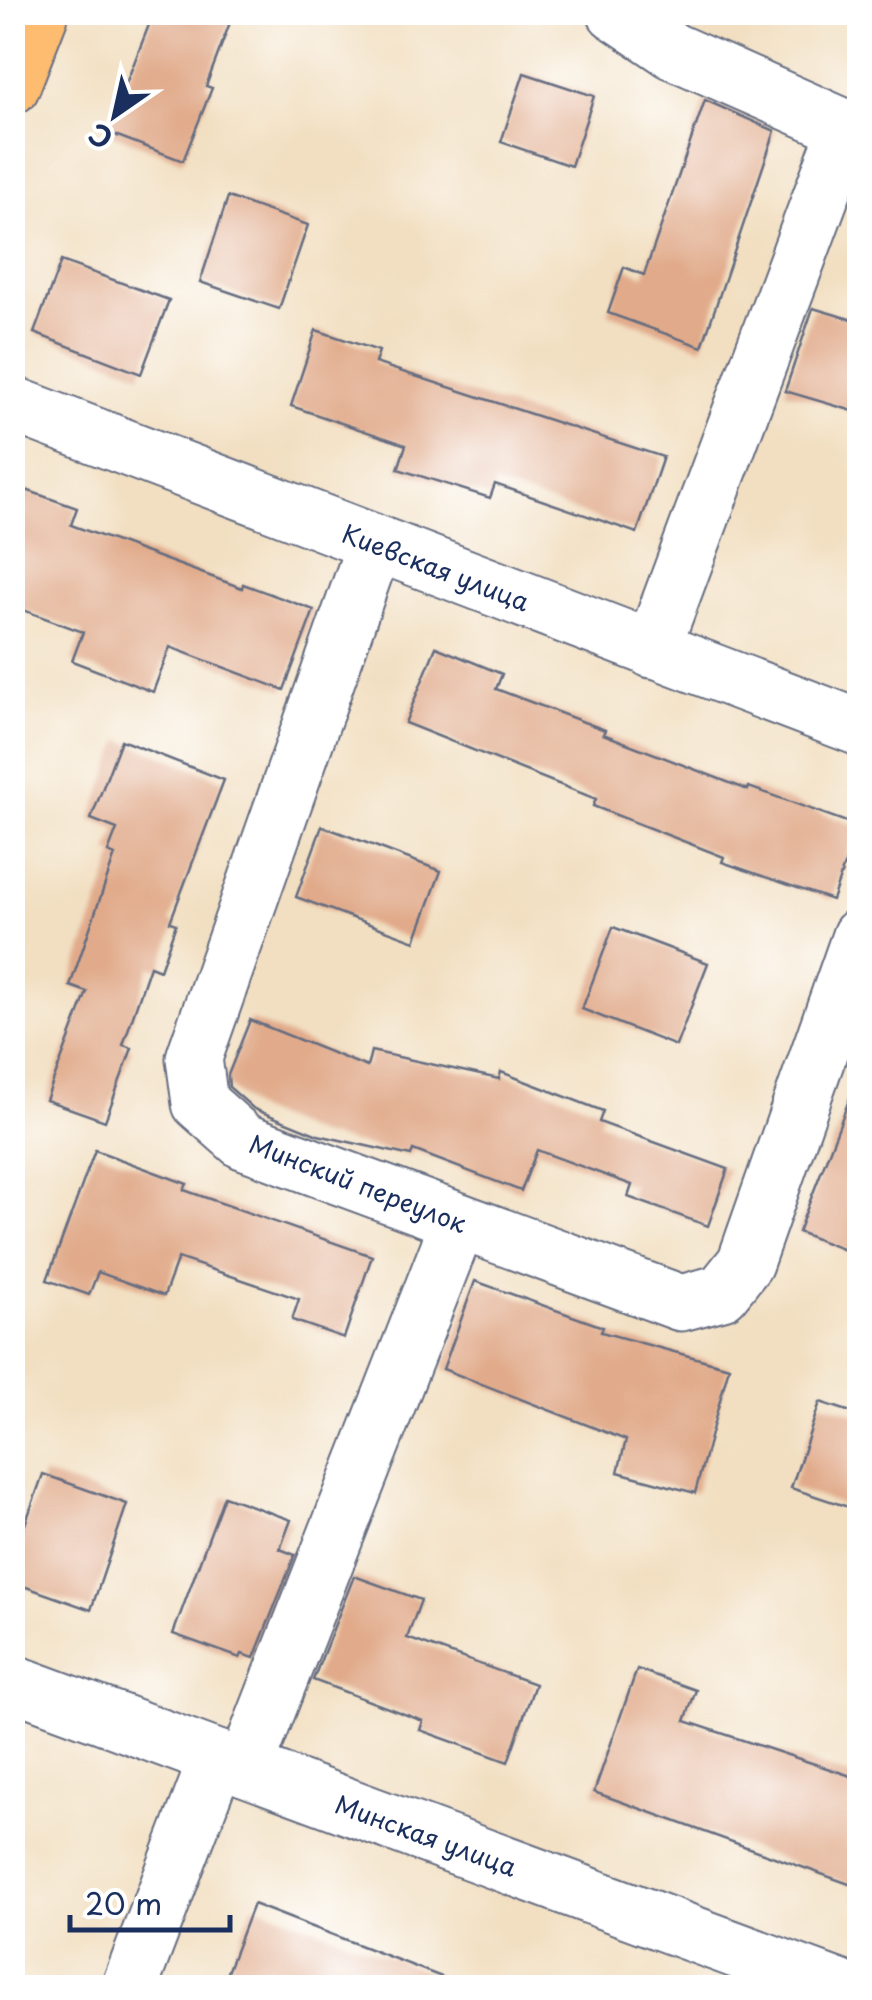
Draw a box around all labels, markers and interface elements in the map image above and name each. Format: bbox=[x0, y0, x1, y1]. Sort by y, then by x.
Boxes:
north arrow bbox=[65, 65, 165, 165]
text: С bbox=[79, 113, 121, 161]
street label: Киевская улица bbox=[337, 514, 535, 620]
street label: Минский переулок bbox=[244, 1124, 472, 1242]
street label: Минская улица bbox=[330, 1785, 522, 1886]
scale bar bbox=[70, 1870, 230, 1932]
text: 20 m bbox=[85, 1880, 162, 1925]

